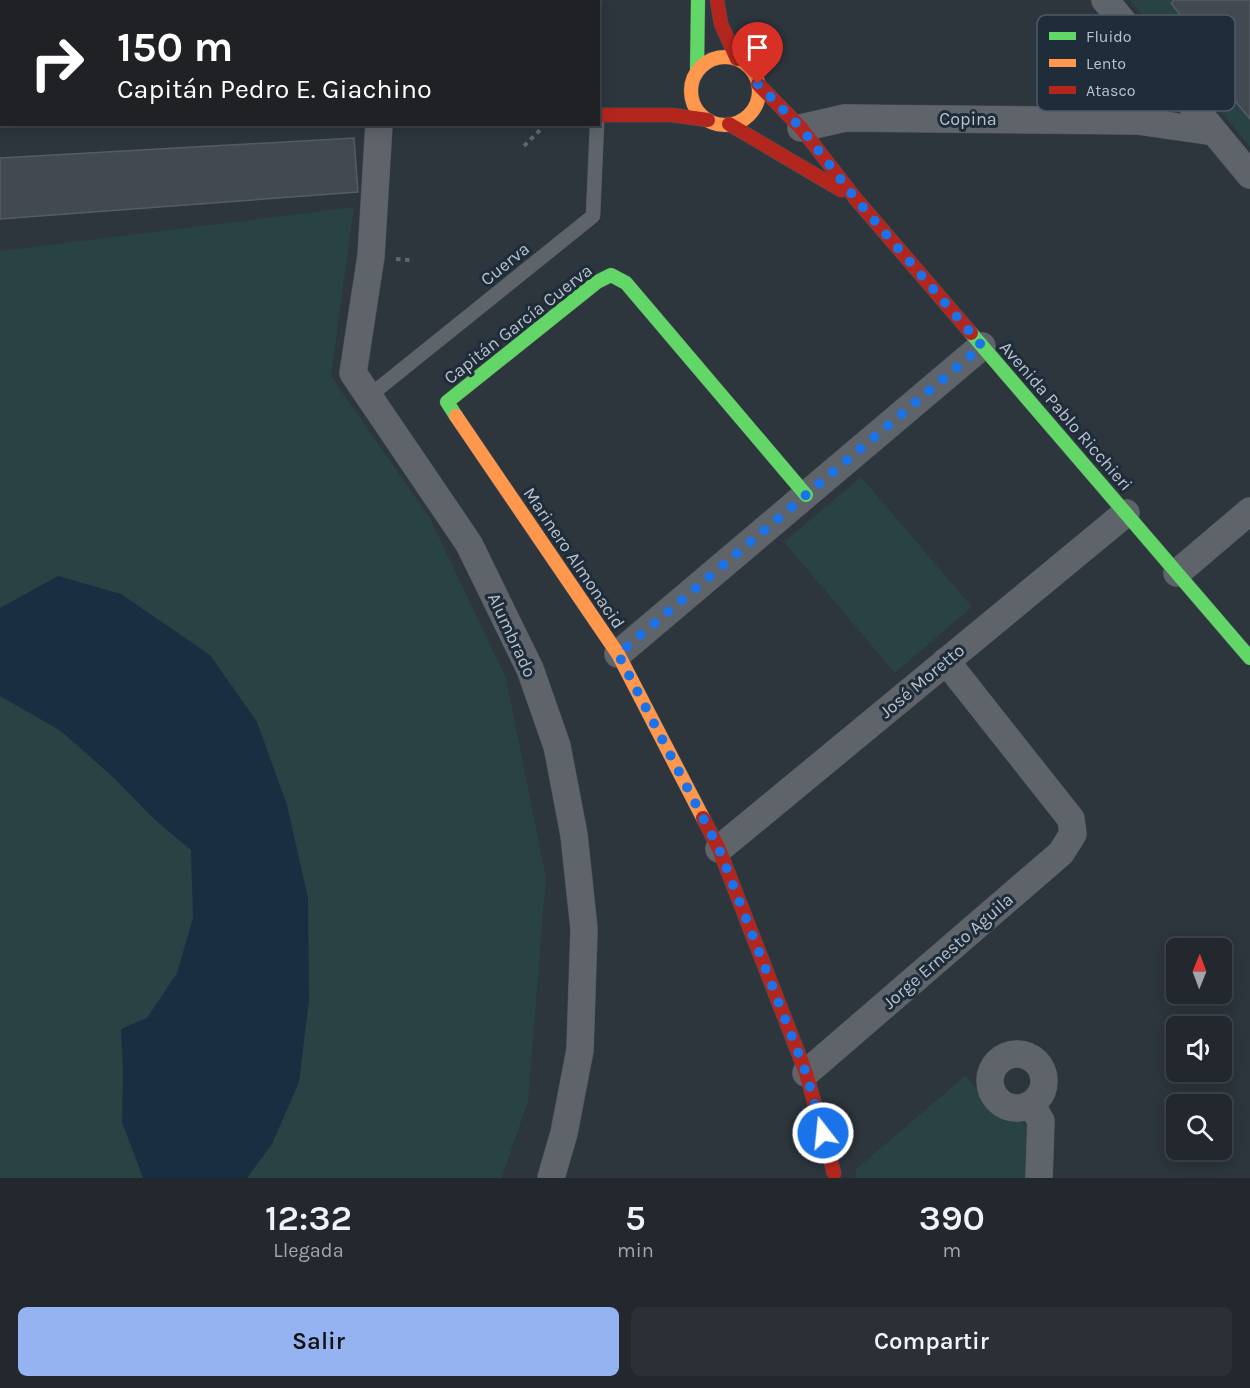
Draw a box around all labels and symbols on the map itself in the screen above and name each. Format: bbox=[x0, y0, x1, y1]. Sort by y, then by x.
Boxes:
legend bbox=[1037, 15, 1235, 111]
pin bbox=[732, 22, 783, 84]
text: Fluido bbox=[1086, 27, 1132, 46]
text: Lento bbox=[1086, 54, 1126, 73]
text: Atasco bbox=[1086, 81, 1135, 100]
street label: Copina bbox=[939, 108, 997, 130]
street label: Cuerva bbox=[476, 238, 534, 290]
street label: Capitán García Cuerva bbox=[439, 259, 597, 389]
street label: Avenida Pablo Ricchieri bbox=[995, 337, 1137, 495]
street label: Marinero Almonacid bbox=[518, 483, 630, 633]
street label: Alumbrado bbox=[483, 589, 541, 681]
street label: José Moretto bbox=[875, 639, 969, 723]
street label: Jorge Ernesto Aguila bbox=[878, 888, 1018, 1014]
north arrow bbox=[1166, 938, 1232, 1004]
position arrow bbox=[791, 1101, 855, 1165]

